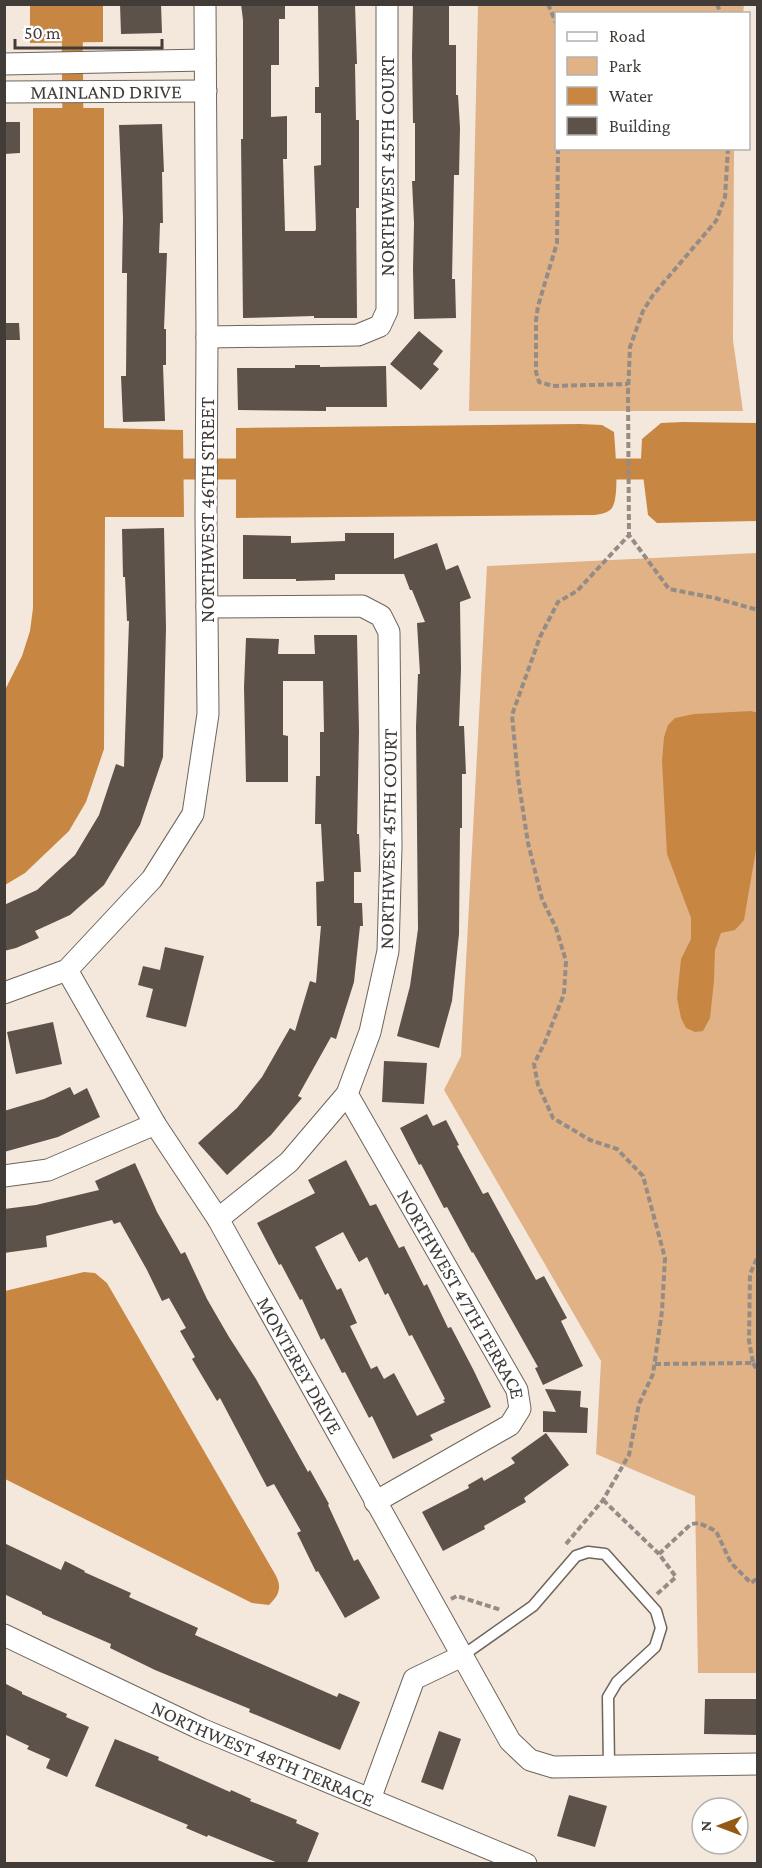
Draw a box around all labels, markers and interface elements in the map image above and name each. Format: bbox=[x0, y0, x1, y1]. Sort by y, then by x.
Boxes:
scale bar bbox=[15, 12, 162, 50]
legend bbox=[555, 12, 750, 150]
text: 50 m bbox=[24, 23, 61, 43]
text: Road bbox=[609, 26, 646, 46]
street label: NORTHWEST 45TH COURT bbox=[376, 55, 398, 276]
text: Park bbox=[609, 56, 641, 76]
street label: MAINLAND DRIVE bbox=[30, 80, 182, 103]
text: Water bbox=[609, 86, 654, 106]
text: Building bbox=[609, 116, 671, 136]
street label: NORTHWEST 46TH STREET bbox=[196, 397, 218, 623]
street label: NORTHWEST 45TH COURT bbox=[375, 728, 401, 950]
street label: NORTHWEST 47TH TERRACE bbox=[393, 1185, 529, 1401]
street label: MONTEREY DRIVE bbox=[253, 1293, 347, 1438]
street label: NORTHWEST 48TH TERRACE bbox=[148, 1696, 378, 1811]
north arrow bbox=[690, 1796, 750, 1856]
text: N bbox=[697, 1820, 714, 1831]

